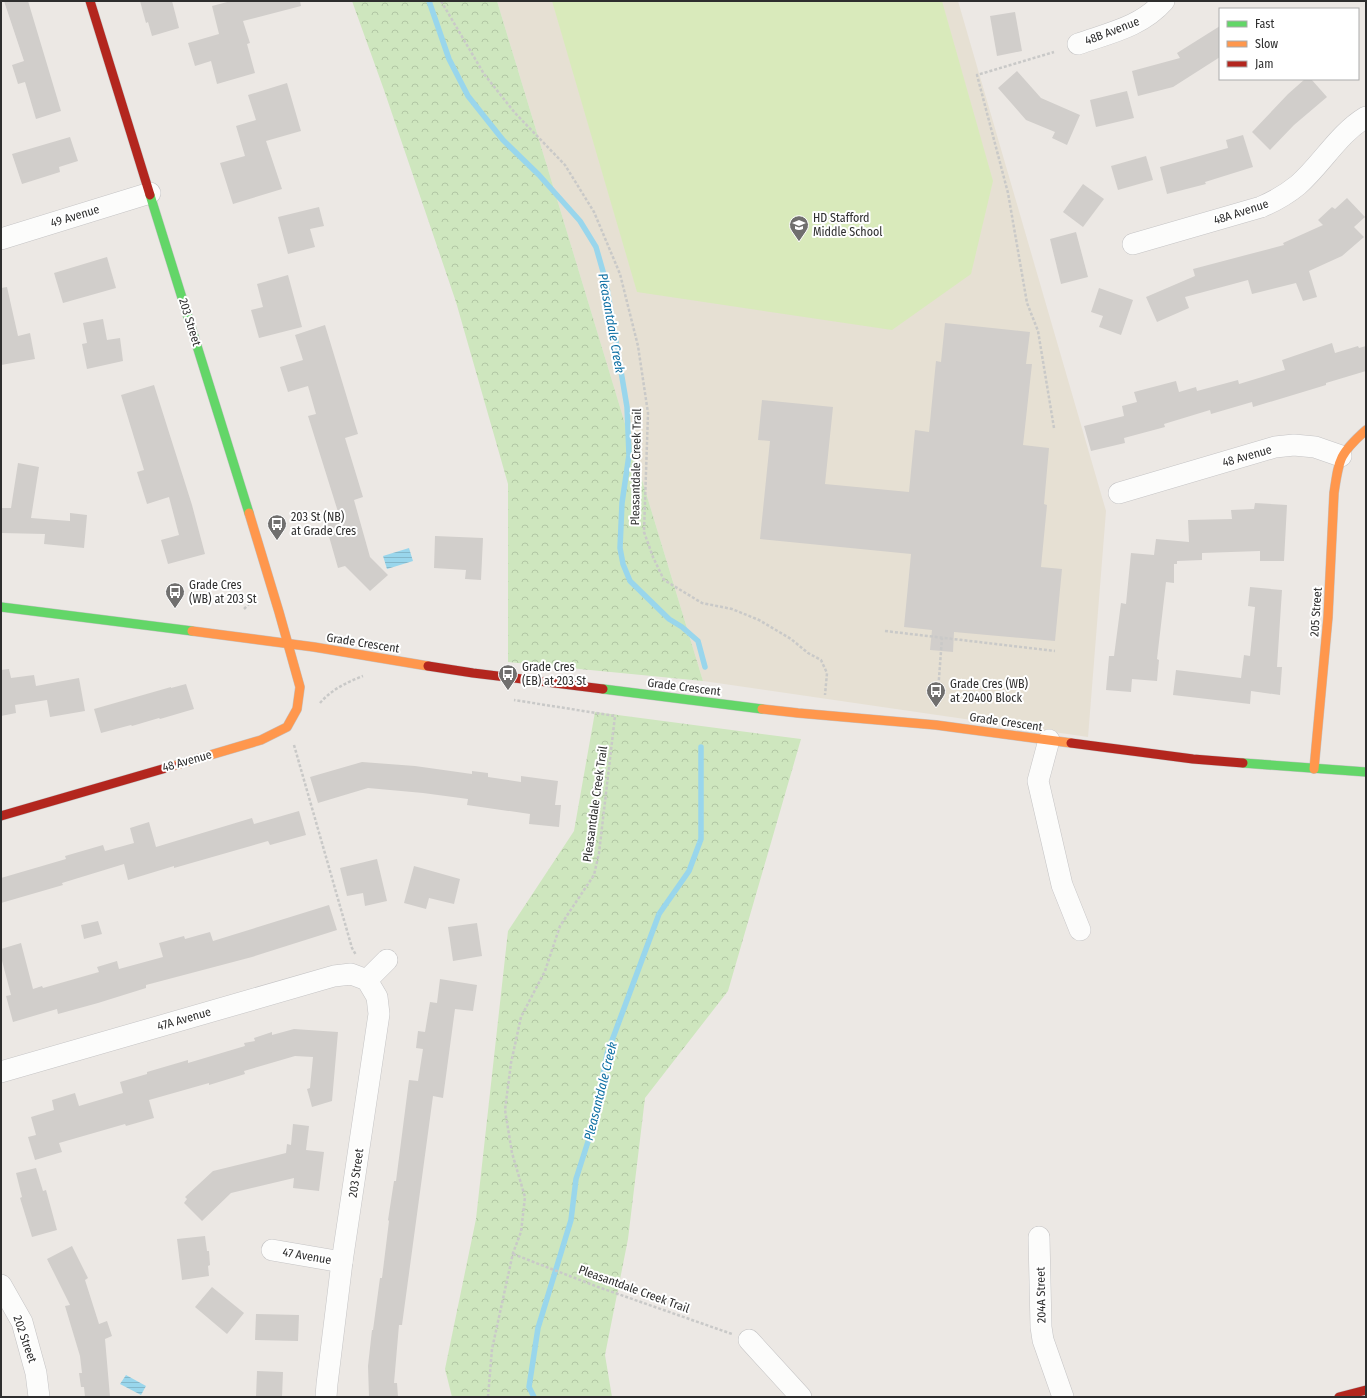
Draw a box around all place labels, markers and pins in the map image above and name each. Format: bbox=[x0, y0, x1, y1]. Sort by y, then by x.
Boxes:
place label: HD Stafford Middle School bbox=[813, 211, 882, 239]
school or university icon: HD Stafford Middle School bbox=[788, 214, 810, 242]
place label: 203 St (NB) at Grade Cres bbox=[291, 510, 356, 538]
bus stop icon: 203 St (NB) at Grade Cres bbox=[266, 513, 288, 541]
place label: Grade Cres (WB) at 203 St bbox=[189, 578, 257, 606]
bus stop icon: Grade Cres (WB) at 203 St bbox=[164, 581, 186, 609]
place label: Grade Cres (EB) at 203 St bbox=[522, 660, 586, 688]
bus stop icon: Grade Cres (EB) at 203 St bbox=[497, 663, 519, 691]
place label: Grade Cres (WB) at 20400 Block bbox=[950, 677, 1028, 705]
bus stop icon: Grade Cres (WB) at 20400 Block bbox=[925, 680, 947, 708]

